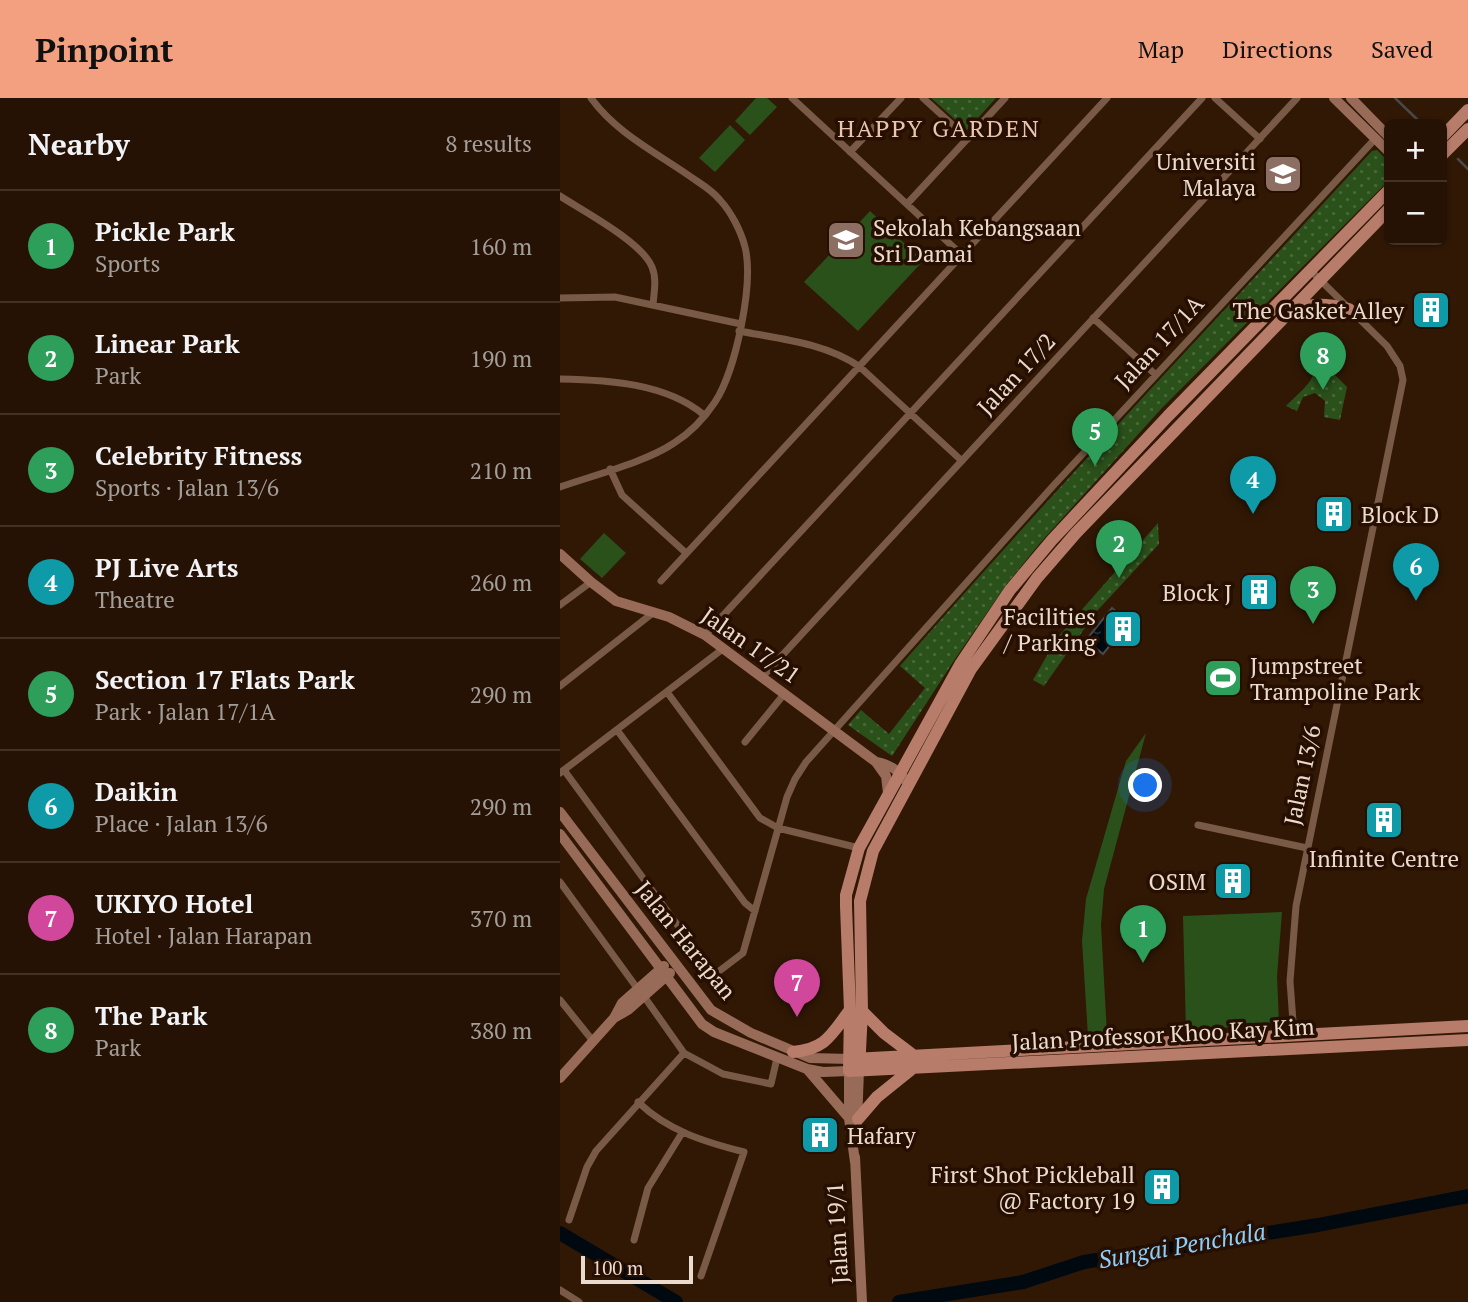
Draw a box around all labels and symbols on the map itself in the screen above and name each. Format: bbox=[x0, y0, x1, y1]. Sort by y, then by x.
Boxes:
district label: HAPPY GARDEN bbox=[837, 112, 1041, 144]
place label: Universiti Malaya bbox=[1156, 146, 1256, 203]
school or university icon: Universiti Malaya bbox=[1262, 153, 1304, 195]
place label: Sekolah Kebangsaan Sri Damai bbox=[873, 212, 1081, 269]
school or university icon: Sekolah Kebangsaan Sri Damai bbox=[825, 219, 867, 261]
street label: Jalan 17/1A bbox=[1108, 288, 1211, 396]
building icon: The Gasket Alley bbox=[1410, 289, 1452, 331]
place label: The Gasket Alley bbox=[1233, 295, 1404, 326]
street label: Jalan 17/2 bbox=[970, 326, 1062, 422]
pin: 8 bbox=[1300, 332, 1346, 390]
pin: 5 bbox=[1072, 408, 1118, 466]
pin: 4 bbox=[1230, 456, 1276, 514]
building icon: Block D bbox=[1313, 493, 1355, 535]
place label: Block D bbox=[1361, 499, 1439, 530]
pin: 2 bbox=[1096, 520, 1142, 578]
pin: 6 bbox=[1393, 543, 1439, 601]
pin: 3 bbox=[1290, 566, 1336, 624]
building icon: Block J bbox=[1238, 571, 1280, 613]
place label: Block J bbox=[1162, 577, 1232, 608]
street label: Jalan 17/21 bbox=[695, 600, 807, 690]
place label: Facilities / Parking bbox=[1003, 601, 1097, 658]
building icon: Facilities / Parking bbox=[1102, 608, 1144, 650]
place label: Jumpstreet Trampoline Park bbox=[1250, 650, 1420, 707]
sports icon: Jumpstreet Trampoline Park bbox=[1202, 657, 1244, 699]
street label: Jalan 13/6 bbox=[1276, 722, 1328, 828]
your location bbox=[1128, 768, 1162, 802]
building icon: Infinite Centre bbox=[1363, 799, 1405, 841]
place label: Infinite Centre bbox=[1309, 843, 1459, 874]
building icon: OSIM bbox=[1212, 860, 1254, 902]
place label: OSIM bbox=[1149, 866, 1206, 897]
street label: Jalan Harapan bbox=[629, 874, 744, 1006]
pin: 1 bbox=[1120, 905, 1166, 963]
pin: 7 bbox=[774, 959, 820, 1017]
street label: Jalan Professor Khoo Kay Kim bbox=[1011, 1011, 1315, 1057]
building icon: Hafary bbox=[799, 1114, 841, 1156]
place label: Hafary bbox=[847, 1120, 916, 1151]
place label: First Shot Pickleball @ Factory 19 bbox=[931, 1159, 1135, 1216]
building icon: First Shot Pickleball @ Factory 19 bbox=[1141, 1166, 1183, 1208]
street label: Jalan 19/1 bbox=[819, 1181, 855, 1285]
water label: Sungai Penchala bbox=[1096, 1215, 1268, 1275]
scale bar bbox=[581, 1253, 693, 1285]

